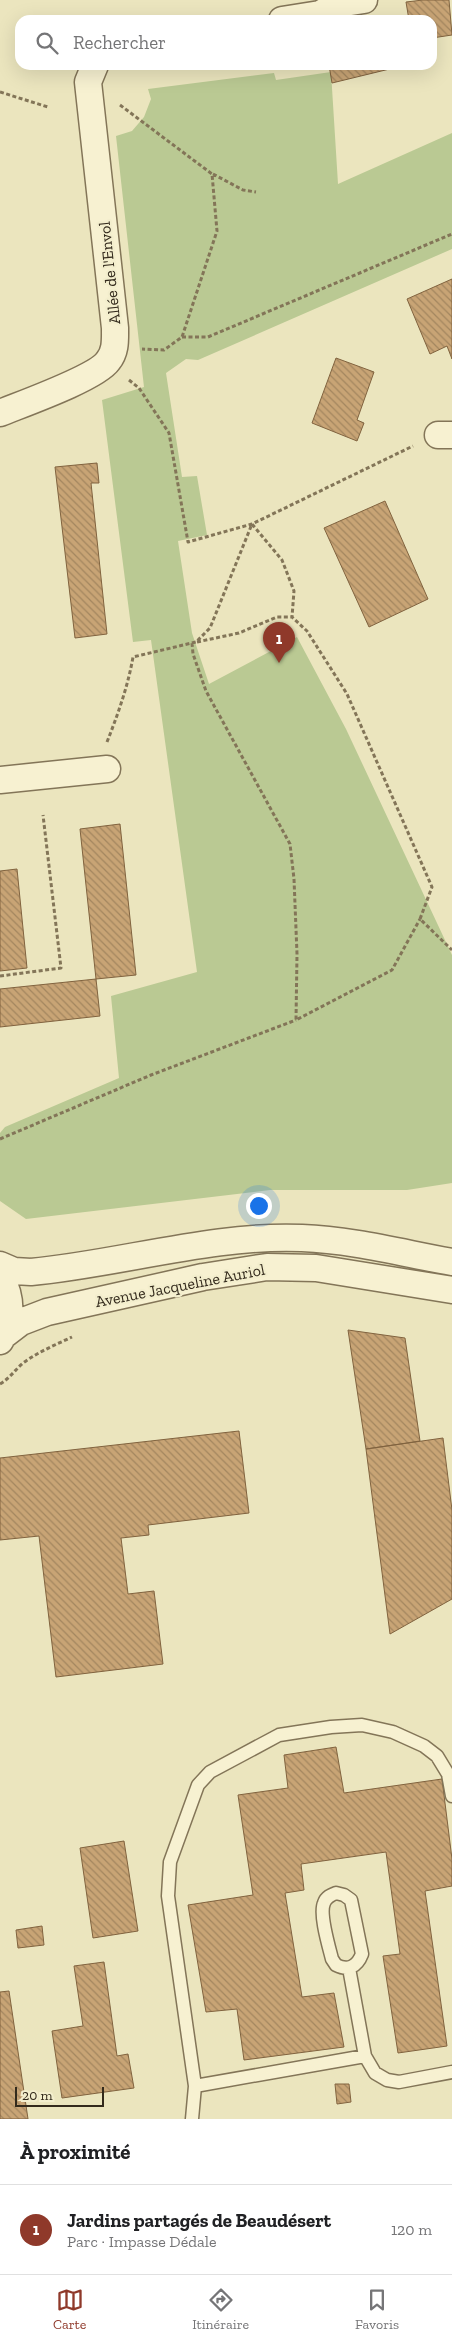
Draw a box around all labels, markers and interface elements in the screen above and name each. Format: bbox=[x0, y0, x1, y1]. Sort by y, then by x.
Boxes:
search box bbox=[15, 15, 437, 70]
icon: search bbox=[33, 29, 61, 57]
text: Rechercher bbox=[73, 31, 166, 54]
street label: Allée de l'Envol bbox=[95, 221, 124, 325]
pin: 1 bbox=[263, 622, 295, 663]
your location bbox=[246, 1193, 272, 1219]
street label: Avenue Jacqueline Auriol bbox=[94, 1260, 267, 1311]
scale bar bbox=[15, 2084, 104, 2107]
text: 20 m bbox=[22, 2087, 53, 2104]
text: À proximité bbox=[20, 2139, 130, 2164]
text: Jardins partagés de Beaudésert bbox=[67, 2209, 331, 2232]
text: 1 bbox=[33, 2220, 39, 2239]
text: 120 m bbox=[391, 2220, 432, 2239]
text: Parc · Impasse Dédale bbox=[67, 2232, 216, 2251]
tab: Carte bbox=[53, 2286, 86, 2333]
tab: Itinéraire bbox=[192, 2286, 249, 2333]
tab: Favoris bbox=[355, 2286, 399, 2333]

